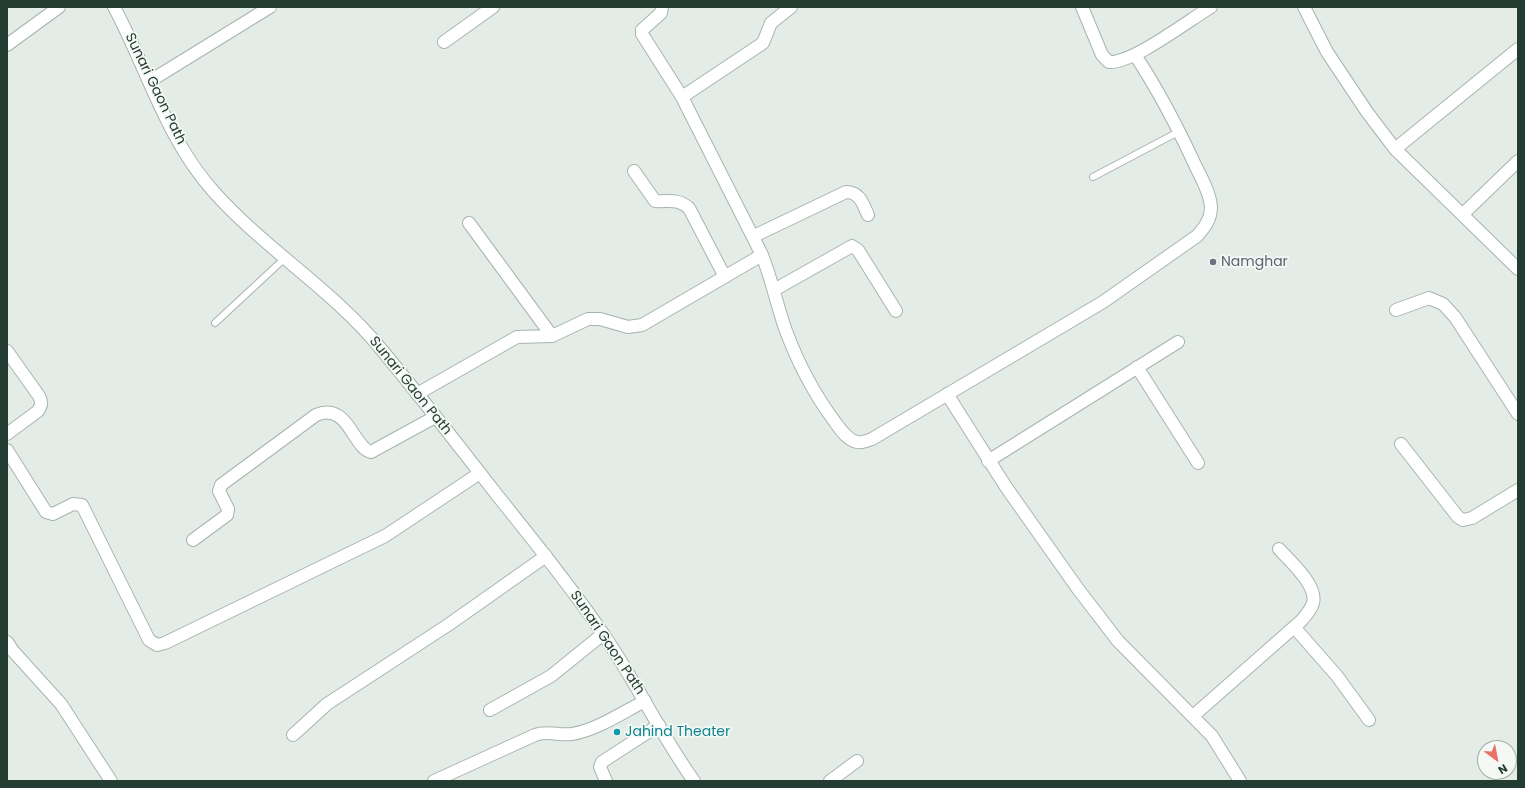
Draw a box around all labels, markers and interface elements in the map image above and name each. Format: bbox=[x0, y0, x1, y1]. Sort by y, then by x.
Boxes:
street label: Sunari Gaon Path bbox=[121, 31, 189, 147]
place label: Namghar bbox=[1221, 254, 1288, 270]
marker: Namghar bbox=[1208, 257, 1218, 267]
street label: Sunari Gaon Path bbox=[365, 333, 455, 439]
street label: Sunari Gaon Path bbox=[566, 588, 648, 698]
place label: Jahind Theater bbox=[625, 724, 730, 740]
marker: Jahind Theater bbox=[612, 727, 622, 737]
north arrow bbox=[1477, 740, 1517, 780]
text: N bbox=[1495, 760, 1511, 778]

